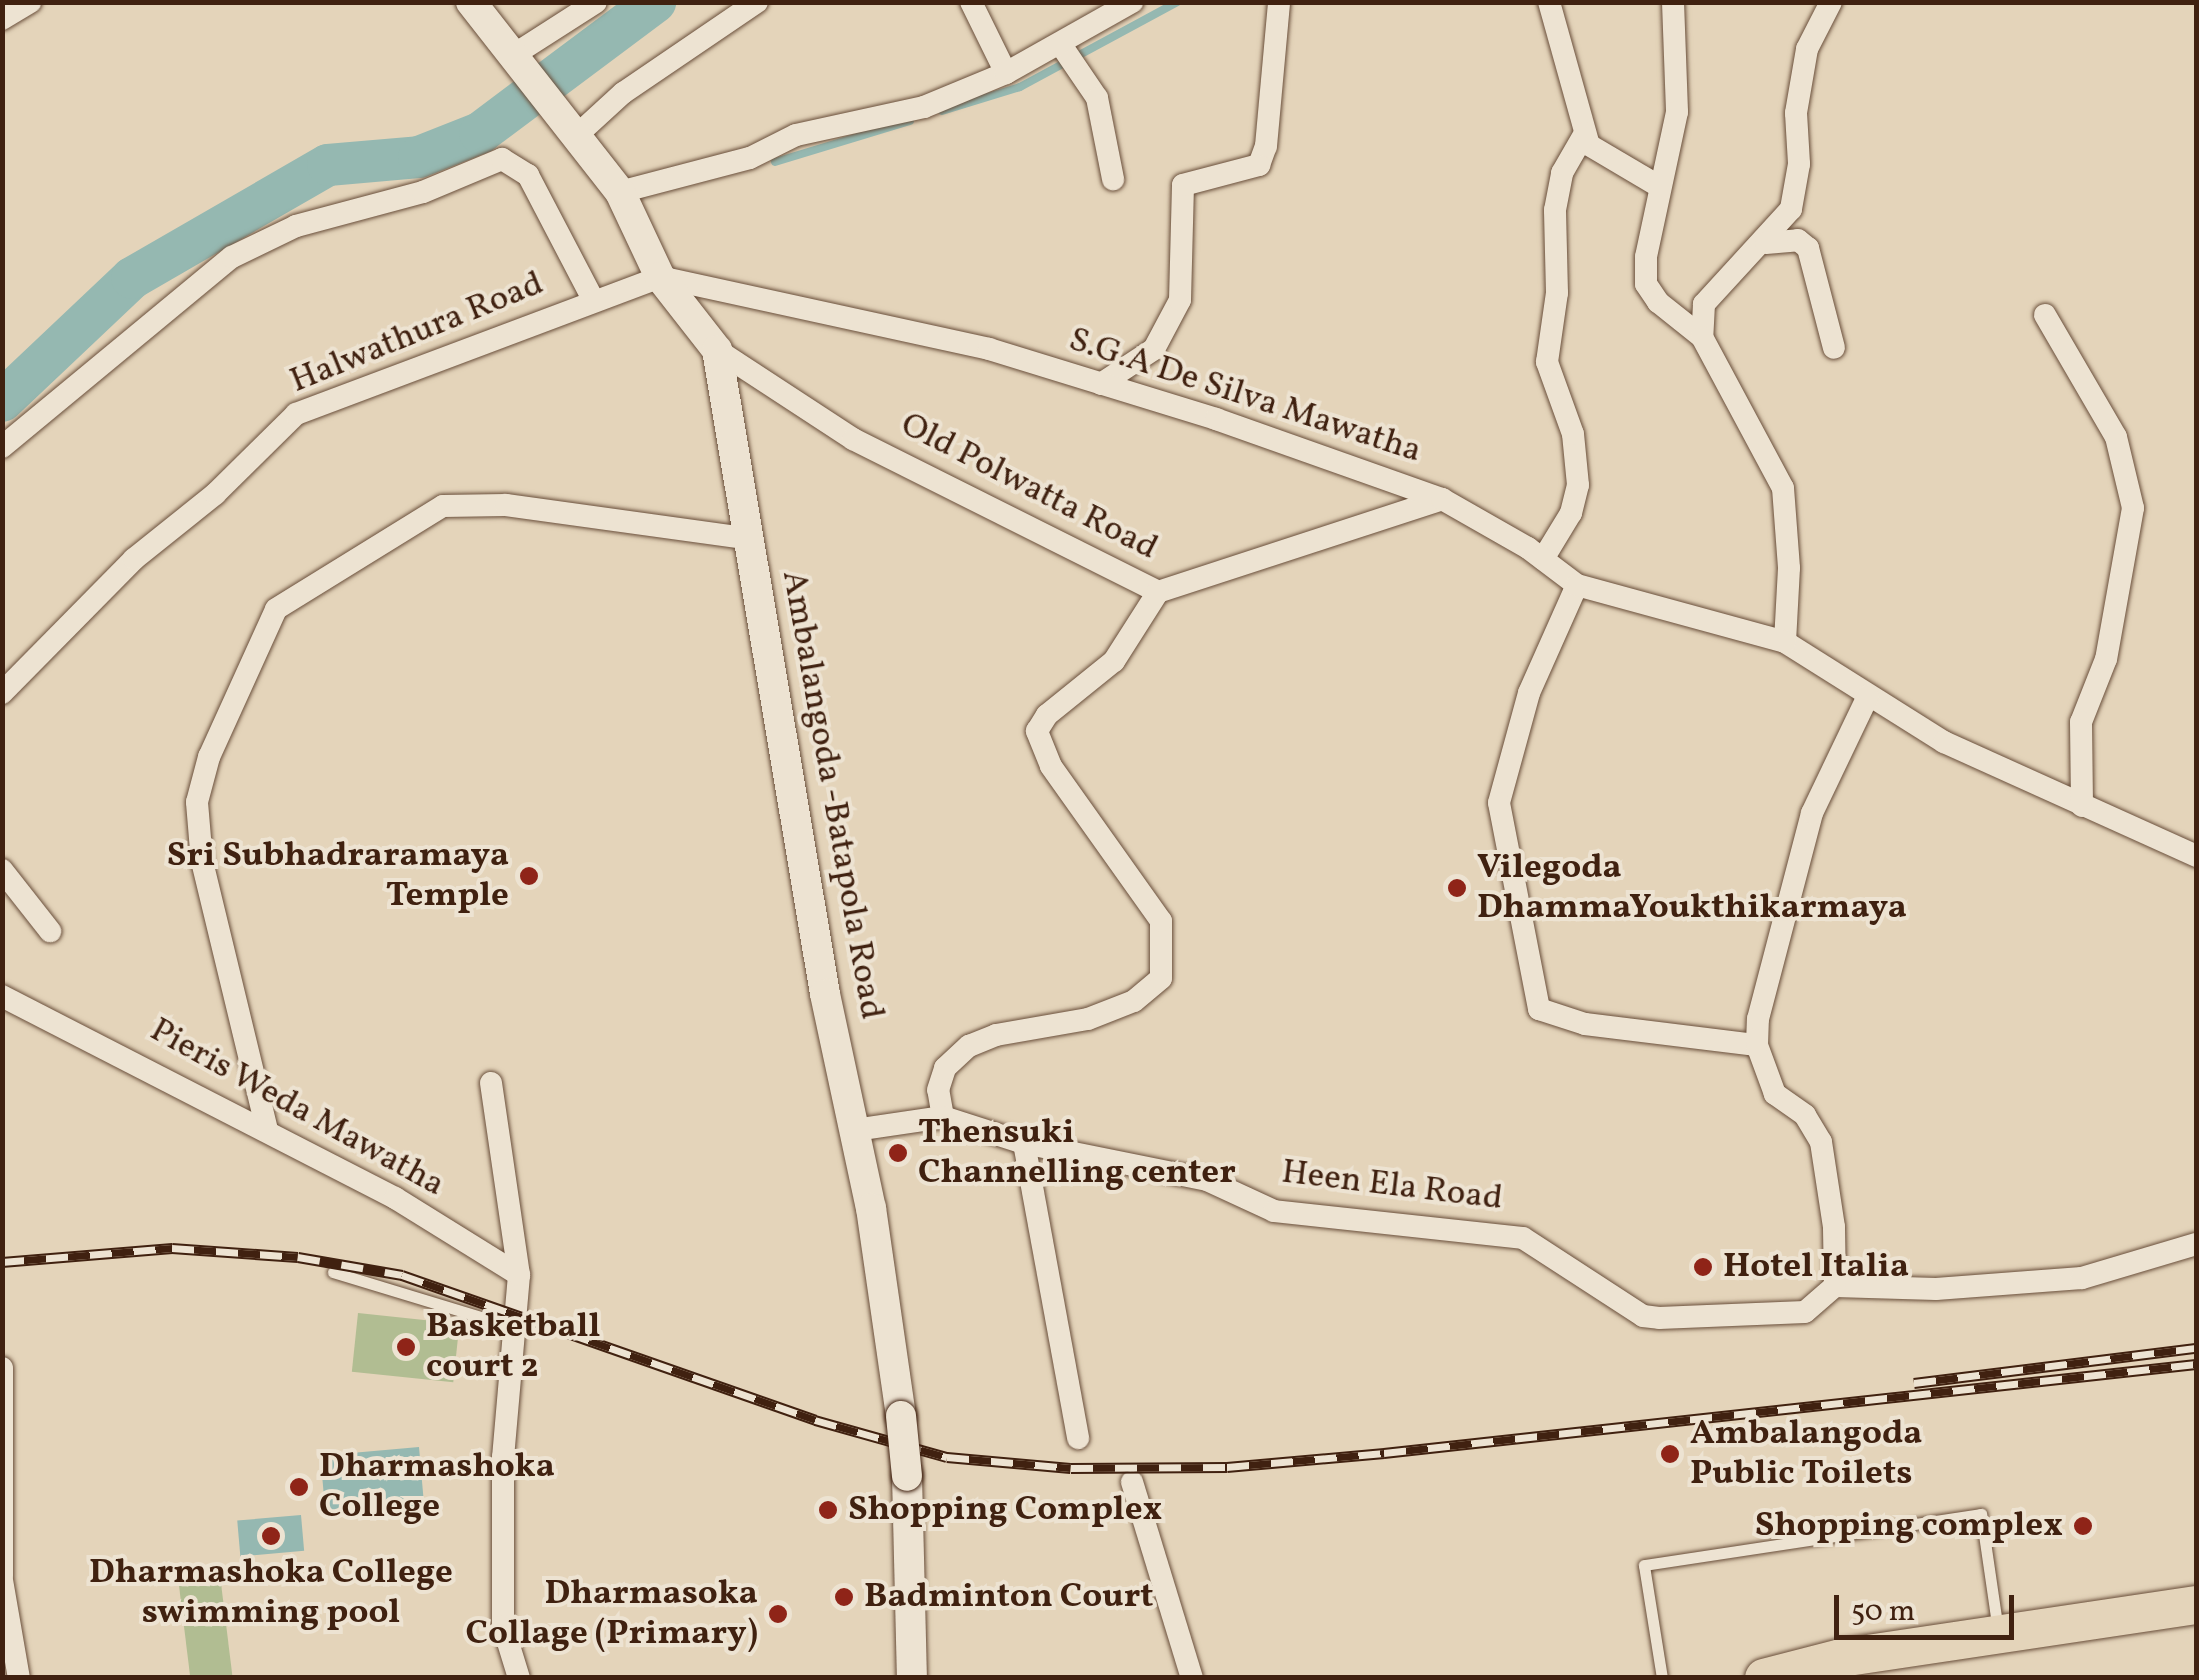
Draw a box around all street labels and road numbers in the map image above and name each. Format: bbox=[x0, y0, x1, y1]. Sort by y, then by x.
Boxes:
street label: Halwathura Road bbox=[284, 263, 550, 403]
street label: S.G.A De Silva Mawatha bbox=[1063, 319, 1427, 473]
street label: Old Polwatta Road bbox=[893, 404, 1165, 570]
street label: Ambalangoda -Batapola Road bbox=[772, 567, 892, 1023]
street label: Pieris Weda Mawatha bbox=[142, 1009, 452, 1207]
street label: Heen Ela Road bbox=[1279, 1152, 1505, 1220]

